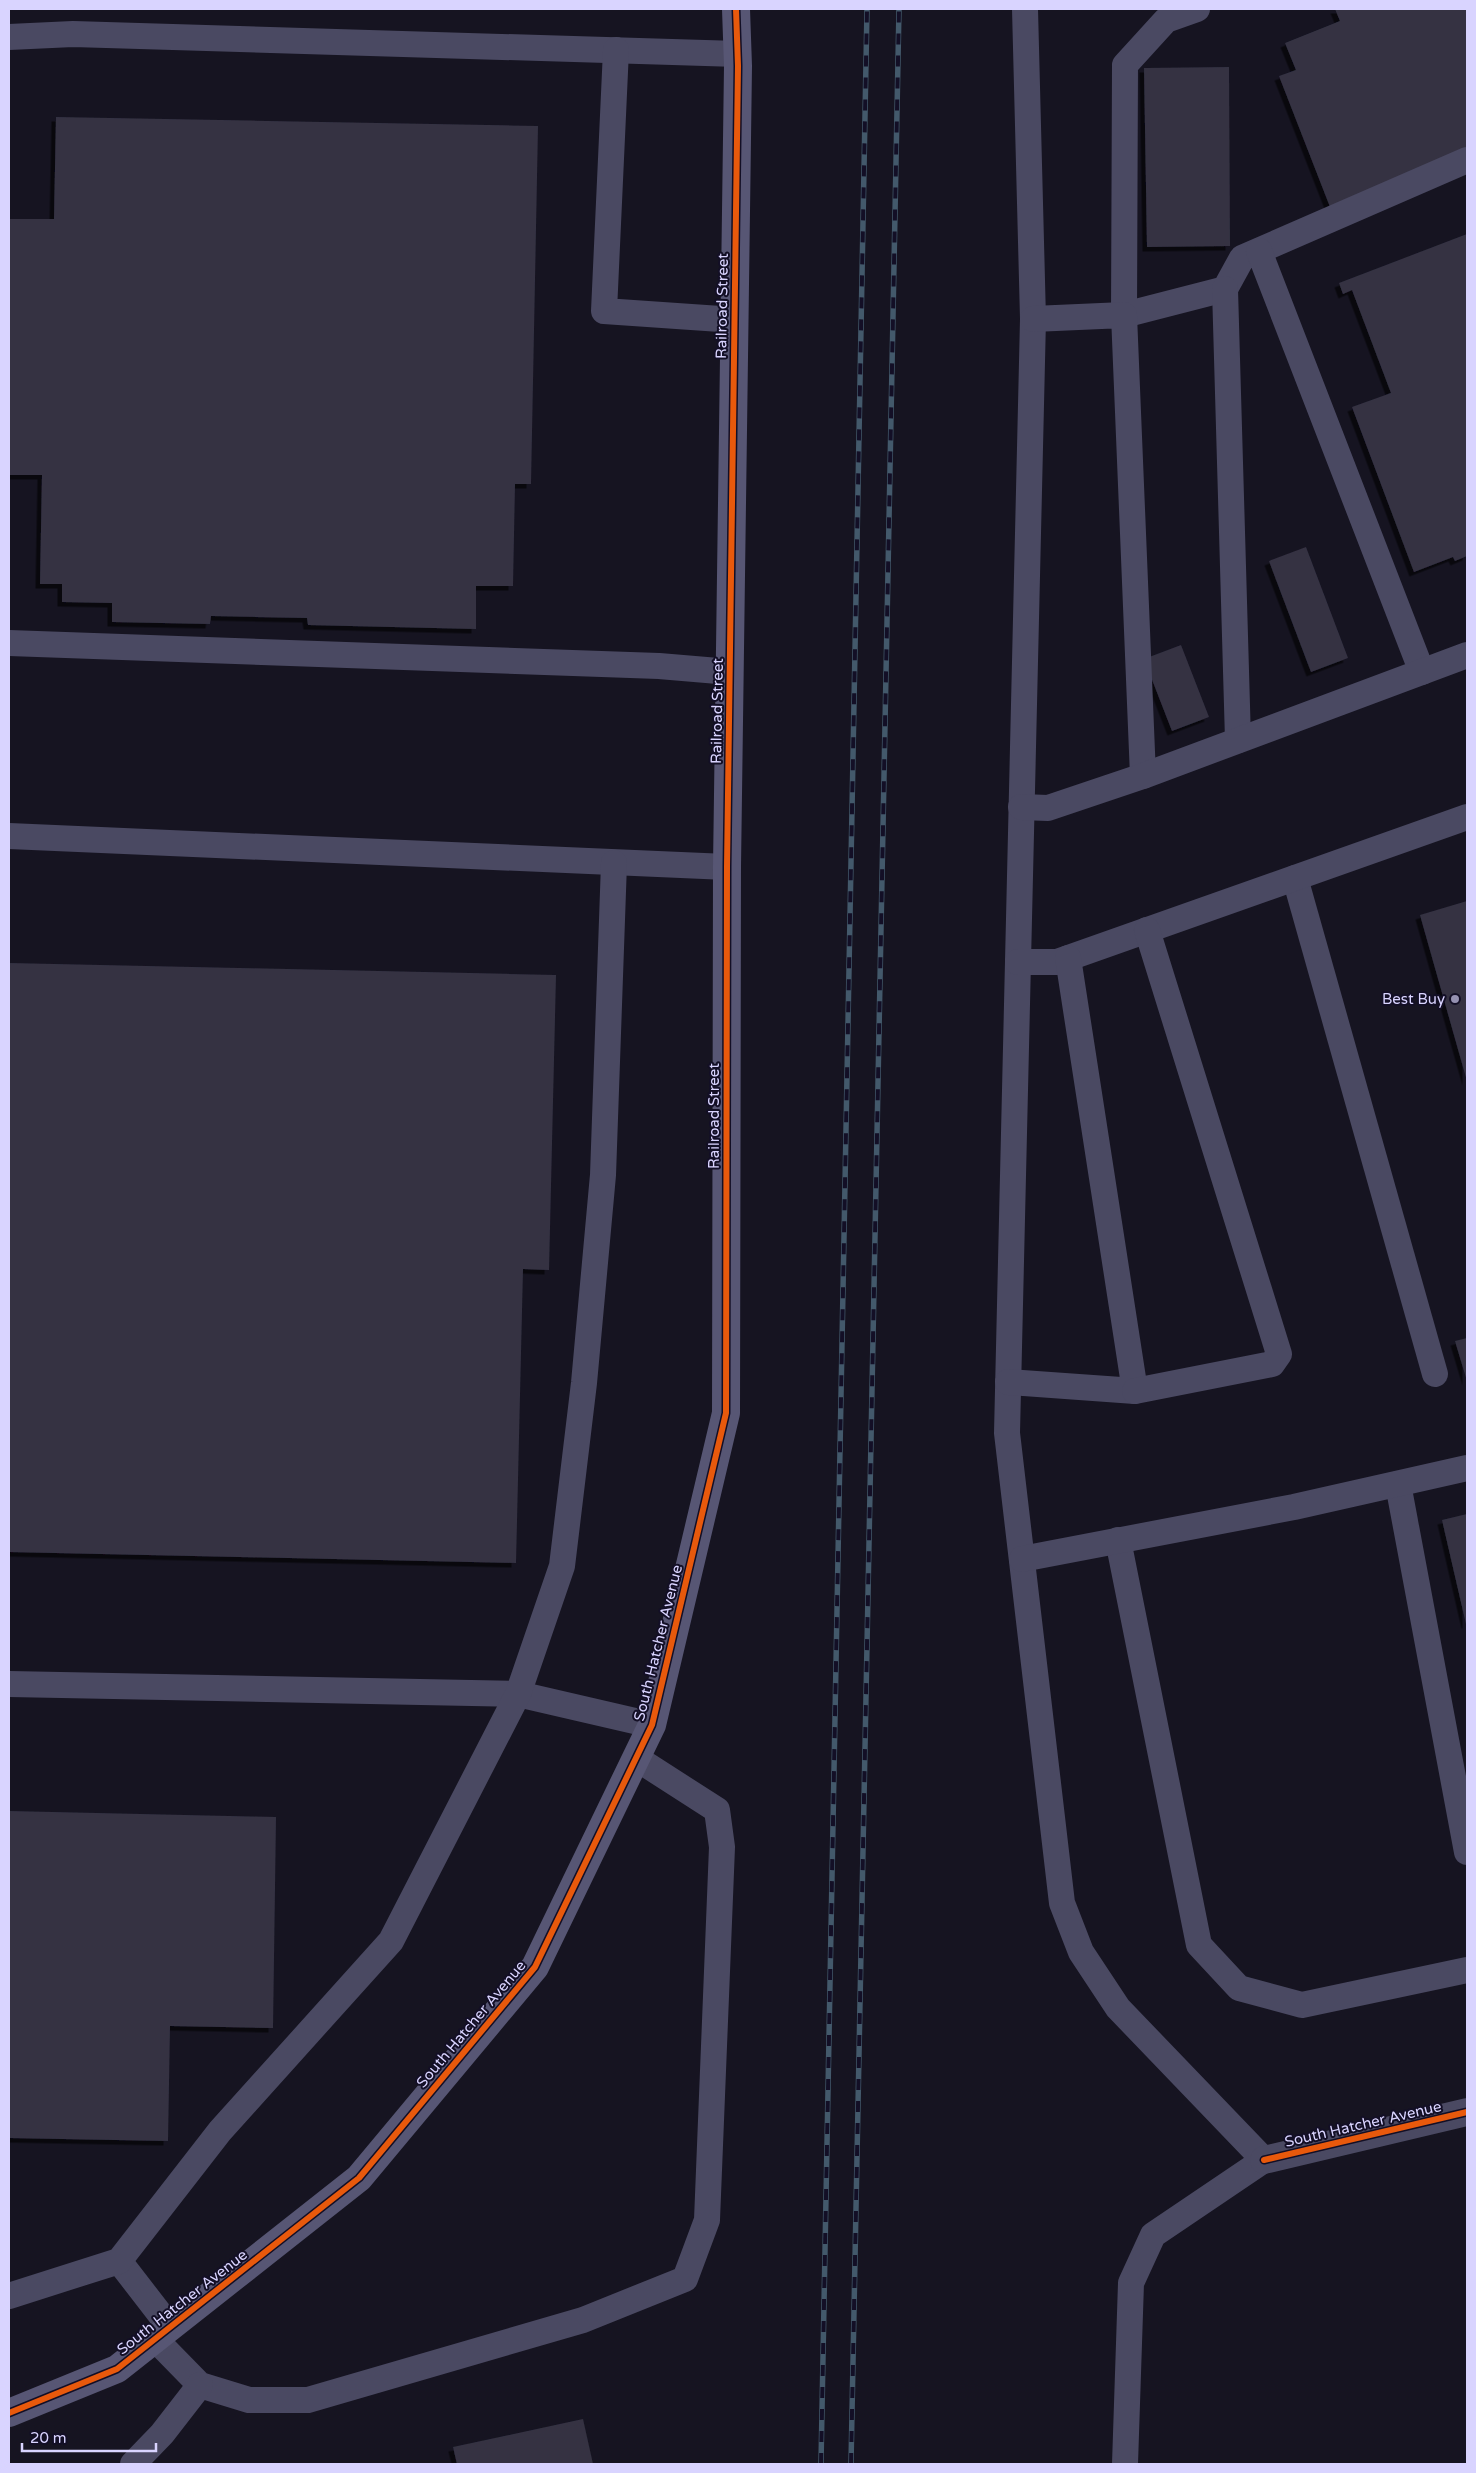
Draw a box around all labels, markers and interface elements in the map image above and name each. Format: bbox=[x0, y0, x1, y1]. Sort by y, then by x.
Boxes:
street label: Railroad Street bbox=[712, 253, 732, 359]
street label: Railroad Street bbox=[707, 658, 727, 764]
place label: Best Buy bbox=[1382, 990, 1445, 1008]
marker: Best Buy bbox=[1449, 993, 1461, 1005]
street label: Railroad Street bbox=[705, 1063, 723, 1169]
street label: South Hatcher Avenue bbox=[630, 1563, 686, 1723]
street label: South Hatcher Avenue bbox=[413, 1957, 529, 2091]
street label: South Hatcher Avenue bbox=[1283, 2097, 1443, 2151]
street label: South Hatcher Avenue bbox=[113, 2246, 251, 2358]
scale bar bbox=[22, 2420, 156, 2452]
text: 20 m bbox=[30, 2429, 67, 2447]

